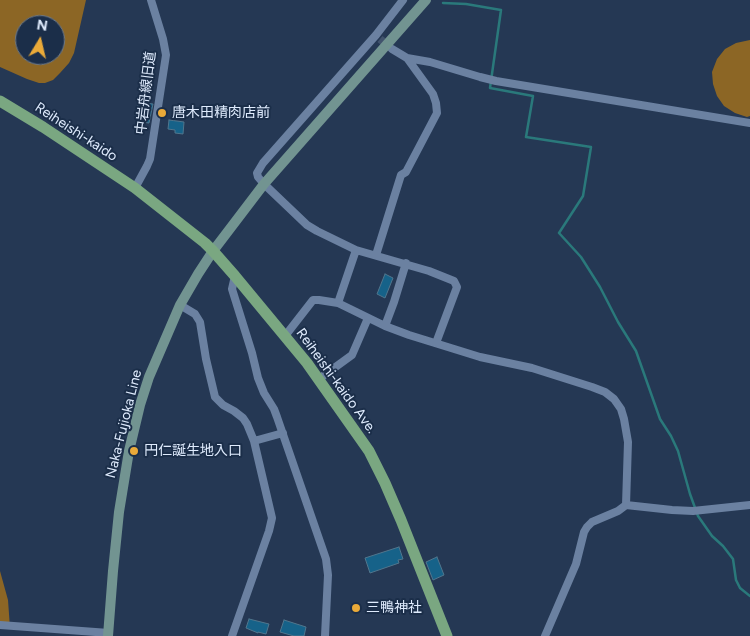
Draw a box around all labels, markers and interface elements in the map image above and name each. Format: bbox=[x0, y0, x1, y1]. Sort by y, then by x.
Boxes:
north arrow bbox=[15, 15, 65, 65]
text: N bbox=[36, 16, 49, 35]
street label: 中岩舟線旧道 bbox=[133, 50, 159, 136]
street label: Reiheishi-kaido bbox=[32, 99, 120, 165]
place label: 唐木田精肉店前 bbox=[172, 105, 270, 121]
marker: 唐木田精肉店前 bbox=[156, 107, 168, 119]
street label: Reiheishi-kaido Ave. bbox=[292, 325, 380, 437]
street label: Naka-Fujioka Line bbox=[102, 368, 146, 480]
place label: 円仁誕生地入口 bbox=[144, 443, 242, 459]
marker: 円仁誕生地入口 bbox=[128, 445, 140, 457]
place label: 三鴨神社 bbox=[366, 600, 422, 616]
marker: 三鴨神社 bbox=[350, 602, 362, 614]

